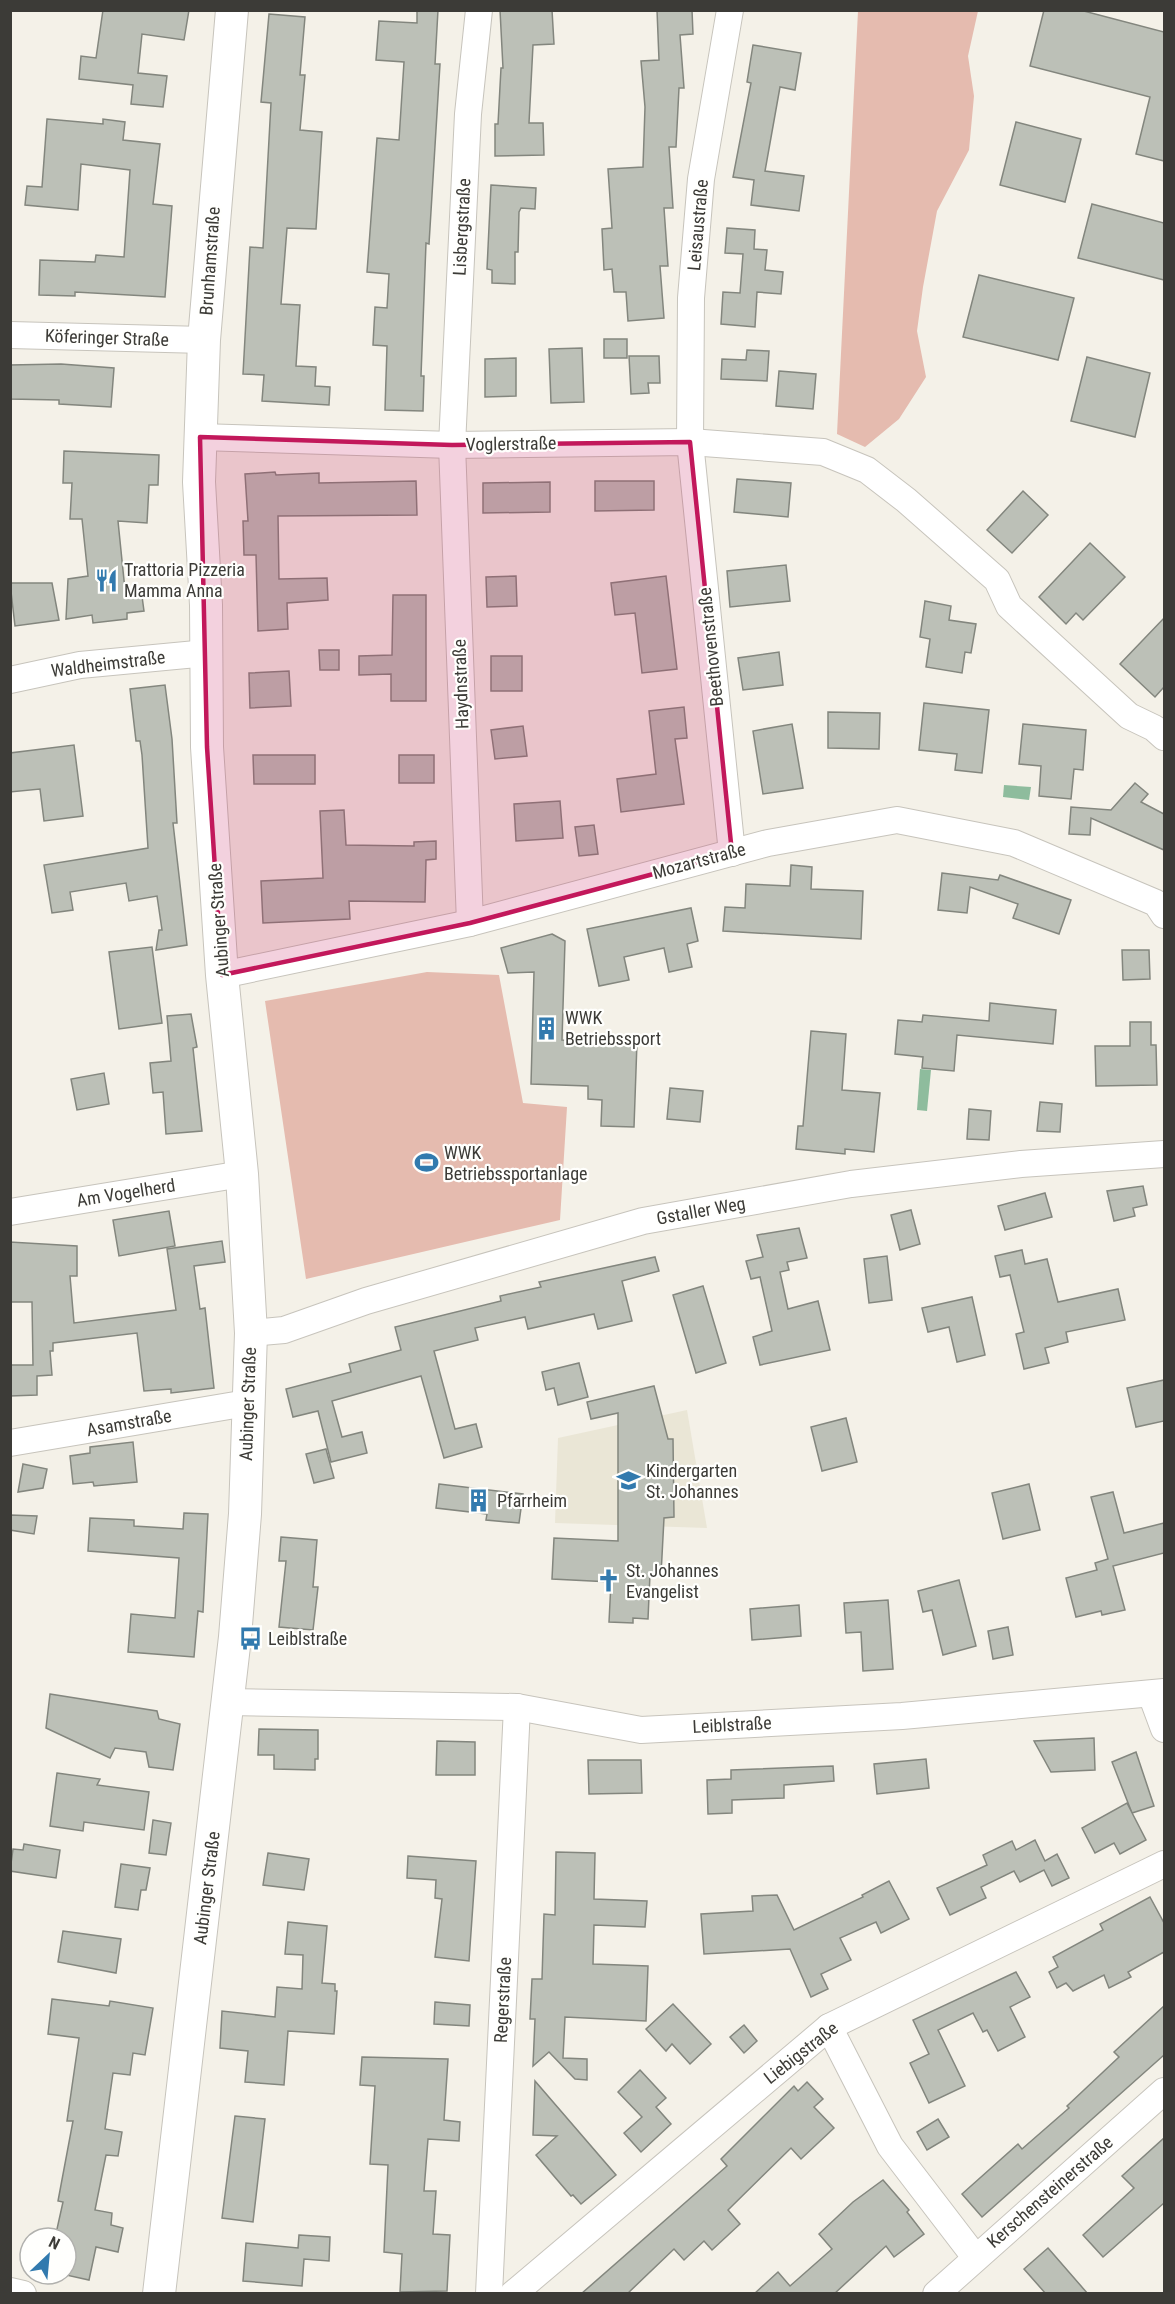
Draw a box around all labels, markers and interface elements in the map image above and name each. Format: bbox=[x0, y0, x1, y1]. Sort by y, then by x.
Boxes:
street label: Lisbergstraße bbox=[448, 178, 475, 276]
street label: Leisaustraße bbox=[683, 178, 712, 272]
street label: Brunhamstraße bbox=[195, 206, 224, 316]
street label: Köferinger Straße bbox=[45, 325, 169, 350]
street label: Voglerstraße bbox=[465, 432, 557, 455]
place label: Trattoria Pizzeria Mamma Anna bbox=[124, 559, 245, 601]
restaurant icon: Trattoria Pizzeria Mamma Anna bbox=[93, 567, 119, 593]
street label: Beethovenstraße bbox=[694, 587, 727, 708]
street label: Haydnstraße bbox=[448, 639, 473, 729]
street label: Waldheimstraße bbox=[50, 646, 166, 681]
street label: Mozartstraße bbox=[650, 838, 748, 883]
street label: Aubinger Straße bbox=[204, 862, 233, 978]
place label: WWK Betriebssport bbox=[565, 1007, 661, 1049]
building icon: WWK Betriebssport bbox=[534, 1015, 560, 1041]
place label: WWK Betriebssportanlage bbox=[444, 1142, 588, 1184]
sports icon: WWK Betriebssportanlage bbox=[413, 1150, 439, 1176]
street label: Am Vogelherd bbox=[75, 1174, 177, 1211]
street label: Gstaller Weg bbox=[655, 1192, 747, 1229]
street label: Aubinger Straße bbox=[235, 1347, 260, 1461]
street label: Asamstraße bbox=[85, 1405, 173, 1440]
place label: Kindergarten St. Johannes bbox=[646, 1460, 739, 1502]
school or university icon: Kindergarten St. Johannes bbox=[615, 1468, 641, 1494]
building icon: Pfarrheim bbox=[466, 1488, 492, 1514]
place label: Pfarrheim bbox=[497, 1490, 567, 1511]
place label: St. Johannes Evangelist bbox=[626, 1560, 719, 1602]
church icon: St. Johannes Evangelist bbox=[595, 1568, 621, 1594]
bus stop icon: Leiblstraße bbox=[237, 1626, 263, 1652]
place label: Leiblstraße bbox=[268, 1628, 347, 1649]
street label: Leiblstraße bbox=[692, 1712, 772, 1737]
street label: Aubinger Straße bbox=[189, 1830, 224, 1946]
street label: Regerstraße bbox=[490, 1957, 515, 2043]
street label: Liebigstraße bbox=[759, 2017, 842, 2088]
street label: Kerschensteinerstraße bbox=[983, 2131, 1117, 2252]
north arrow bbox=[18, 2226, 78, 2286]
text: N bbox=[46, 2232, 63, 2254]

